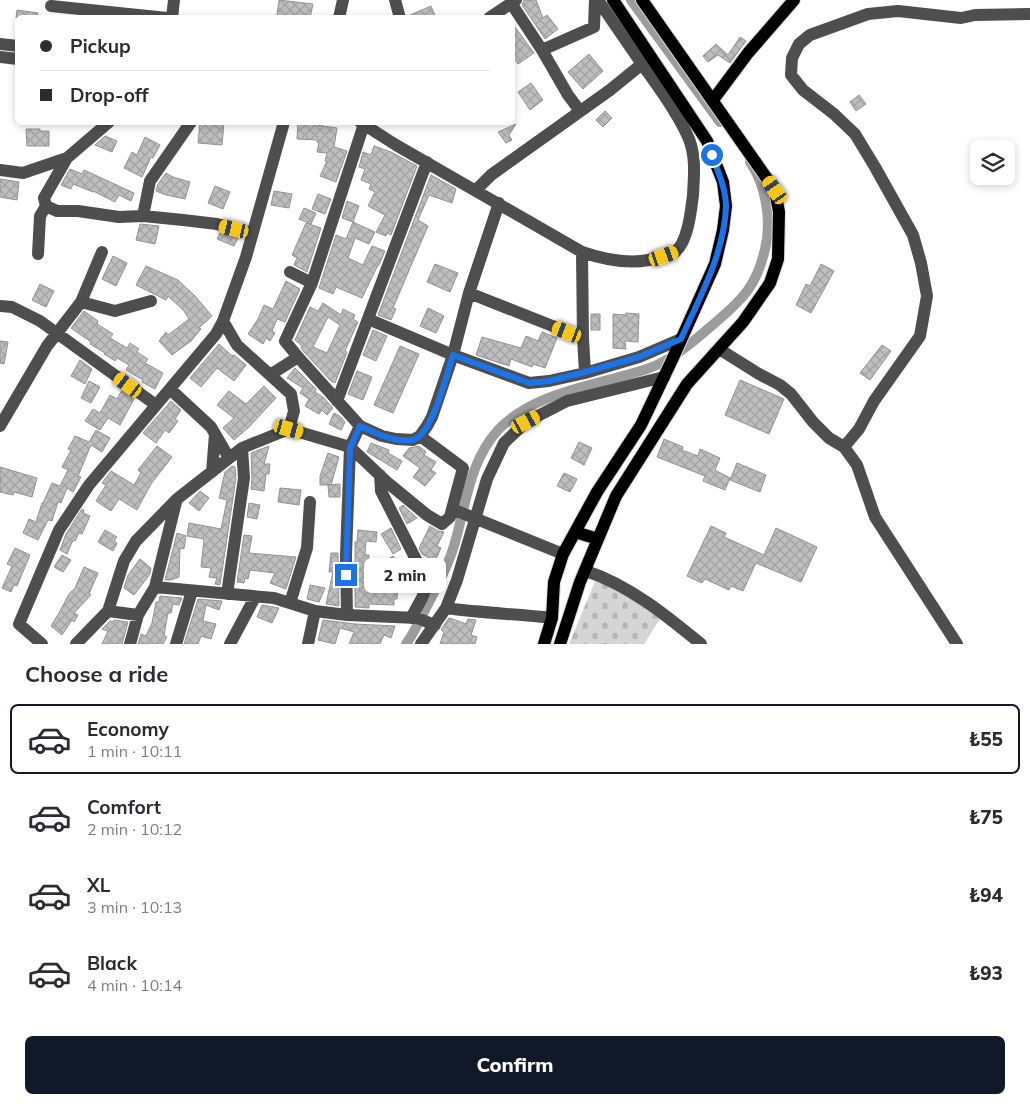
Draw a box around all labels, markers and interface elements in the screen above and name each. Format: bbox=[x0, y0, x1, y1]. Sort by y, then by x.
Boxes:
text: Pickup bbox=[70, 34, 131, 58]
text: Drop-off bbox=[70, 83, 148, 107]
map controls bbox=[970, 140, 1015, 185]
button: layers bbox=[970, 140, 1015, 185]
route start bbox=[701, 144, 723, 166]
car bbox=[760, 173, 789, 207]
car bbox=[217, 218, 250, 240]
car bbox=[647, 244, 680, 268]
car bbox=[550, 320, 583, 344]
car bbox=[111, 370, 144, 400]
car bbox=[509, 408, 542, 436]
car bbox=[272, 418, 305, 440]
callout: 2 min bbox=[364, 558, 446, 592]
route end bbox=[335, 564, 357, 586]
text: 2 min bbox=[384, 565, 426, 585]
text: Choose a ride bbox=[25, 660, 168, 688]
icon: car bbox=[27, 717, 72, 762]
text: Economy bbox=[87, 717, 169, 741]
text: ₺55 bbox=[969, 727, 1003, 751]
text: 1 min · 10:11 bbox=[87, 741, 182, 761]
icon: car bbox=[27, 795, 72, 840]
text: Comfort bbox=[87, 795, 161, 819]
text: ₺75 bbox=[969, 805, 1003, 829]
text: 2 min · 10:12 bbox=[87, 819, 182, 839]
icon: car bbox=[27, 873, 72, 918]
text: XL bbox=[87, 873, 110, 897]
text: ₺94 bbox=[969, 883, 1003, 907]
text: 3 min · 10:13 bbox=[87, 897, 182, 917]
icon: car bbox=[27, 951, 72, 996]
text: Black bbox=[87, 951, 137, 975]
text: ₺93 bbox=[969, 961, 1003, 985]
text: 4 min · 10:14 bbox=[87, 975, 182, 995]
button: Confirm bbox=[25, 1036, 1005, 1094]

